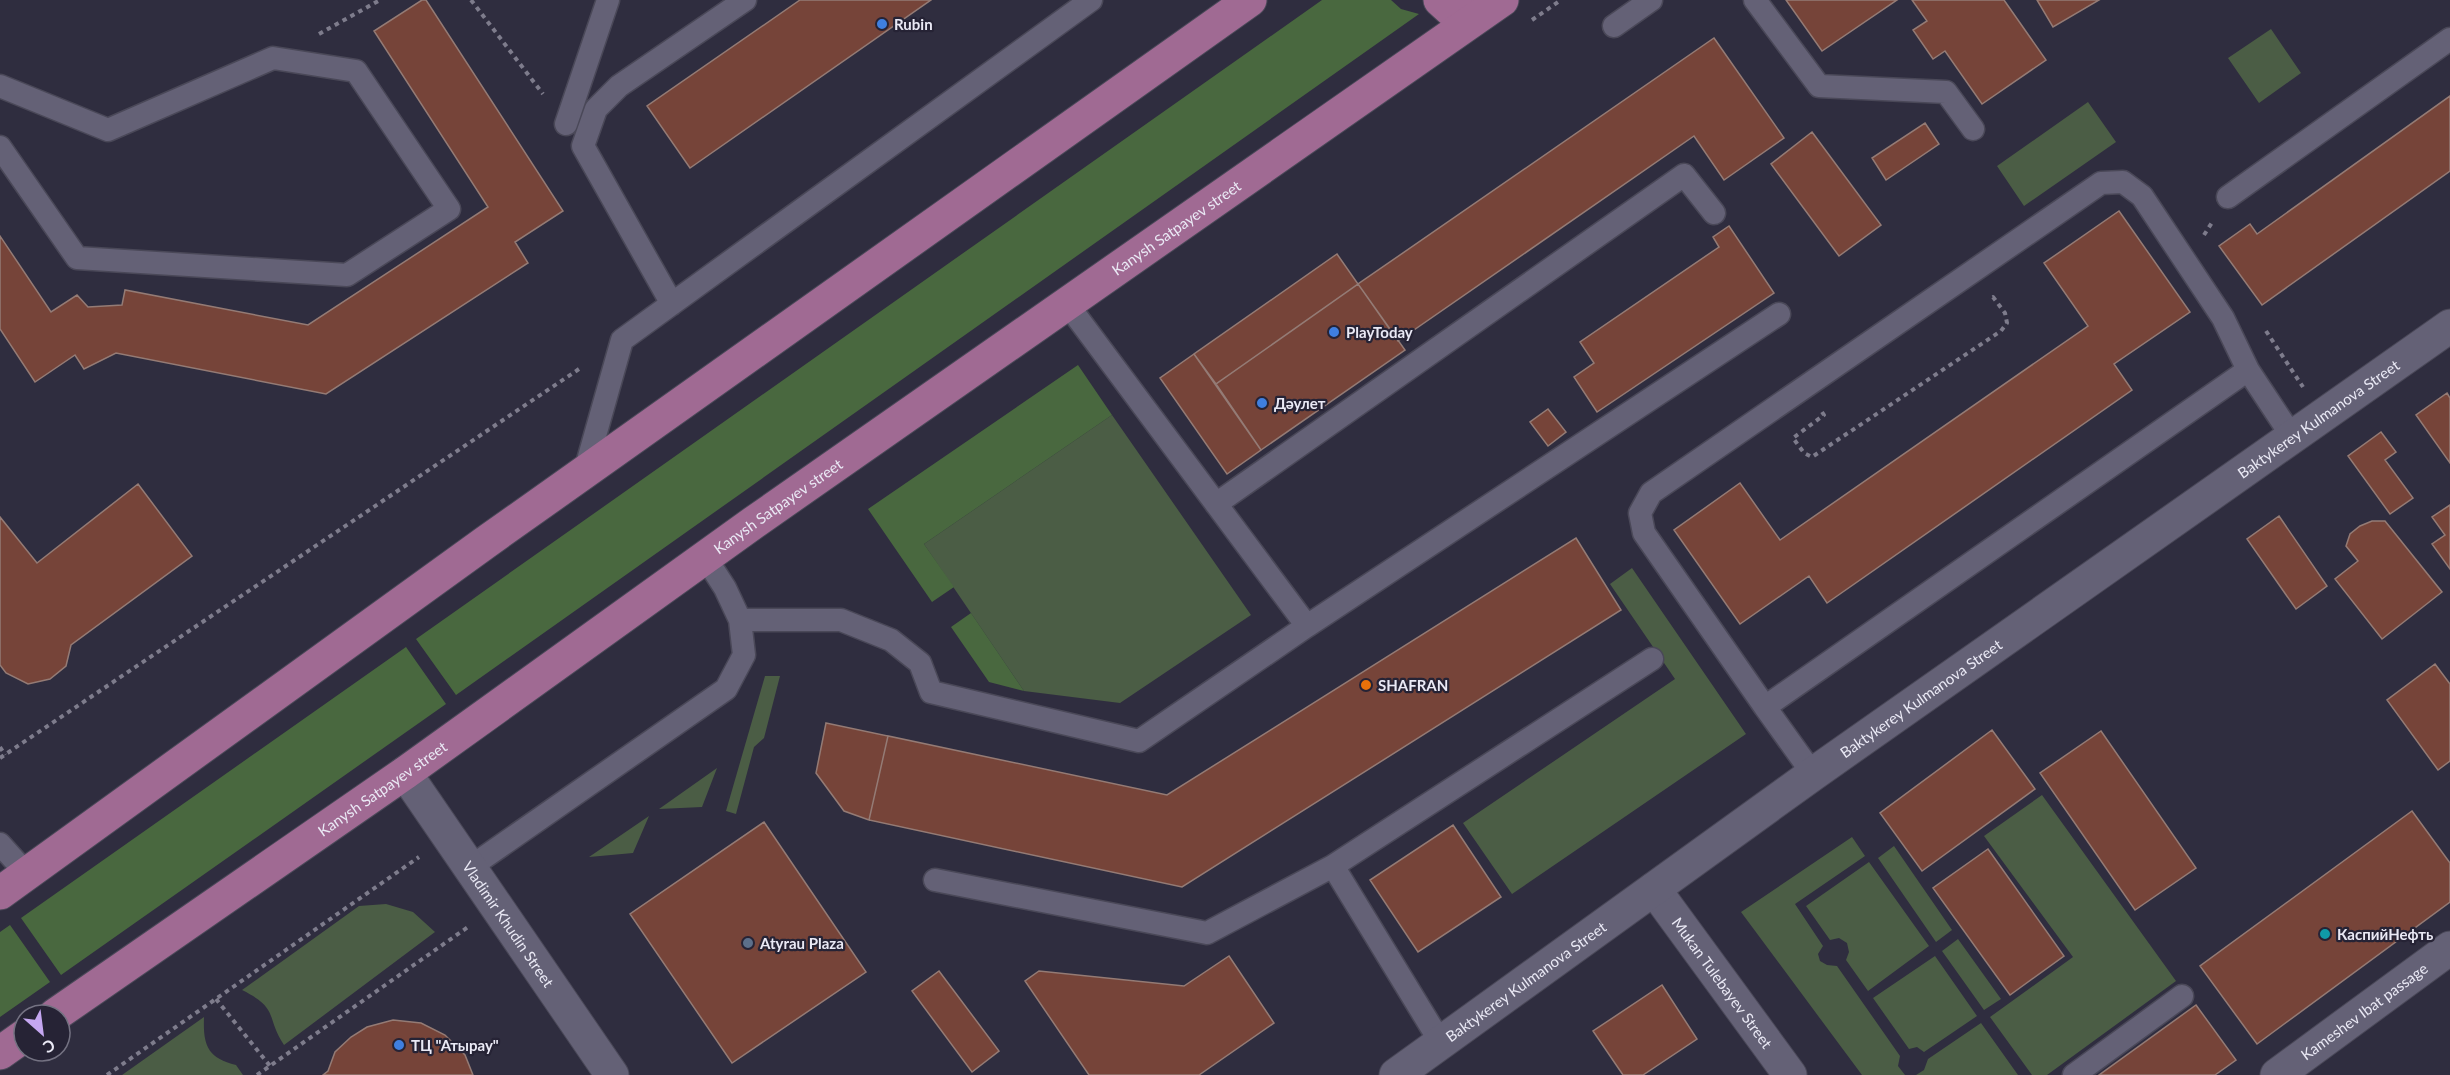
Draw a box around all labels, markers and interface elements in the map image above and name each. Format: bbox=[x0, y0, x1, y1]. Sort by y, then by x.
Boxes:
place label: Rubin bbox=[894, 15, 933, 33]
marker: Rubin bbox=[875, 17, 889, 31]
street label: Kanysh Satpayev street bbox=[1108, 176, 1245, 279]
place label: PlayToday bbox=[1346, 323, 1413, 341]
marker: PlayToday bbox=[1327, 325, 1341, 339]
street label: Baktykerey Kulmanova Street bbox=[2234, 355, 2403, 482]
place label: Дәулет bbox=[1274, 394, 1326, 412]
marker: Дәулет bbox=[1255, 396, 1269, 410]
street label: Kanysh Satpayev street bbox=[710, 454, 846, 557]
street label: Baktykerey Kulmanova Street bbox=[1836, 635, 2006, 761]
place label: SHAFRAN bbox=[1378, 676, 1448, 694]
marker: SHAFRAN bbox=[1359, 678, 1373, 692]
street label: Kanysh Satpayev street bbox=[314, 737, 451, 840]
street label: Vladimir Khudin Street bbox=[459, 858, 558, 991]
street label: Mukan Tulebayev Street bbox=[1669, 914, 1777, 1052]
street label: Baktykerey Kulmanova Street bbox=[1442, 917, 1610, 1045]
place label: КаспийНефть bbox=[2337, 925, 2433, 943]
marker: КаспийНефть bbox=[2318, 927, 2332, 941]
place label: Atyrau Plaza bbox=[759, 934, 844, 952]
marker: Atyrau Plaza bbox=[741, 936, 755, 950]
street label: Kameshev Ibat passage bbox=[2297, 959, 2431, 1063]
north arrow bbox=[12, 1003, 72, 1063]
text: С bbox=[40, 1036, 58, 1058]
place label: ТЦ "Атырау" bbox=[411, 1036, 499, 1054]
marker: ТЦ "Атырау" bbox=[392, 1038, 406, 1052]

